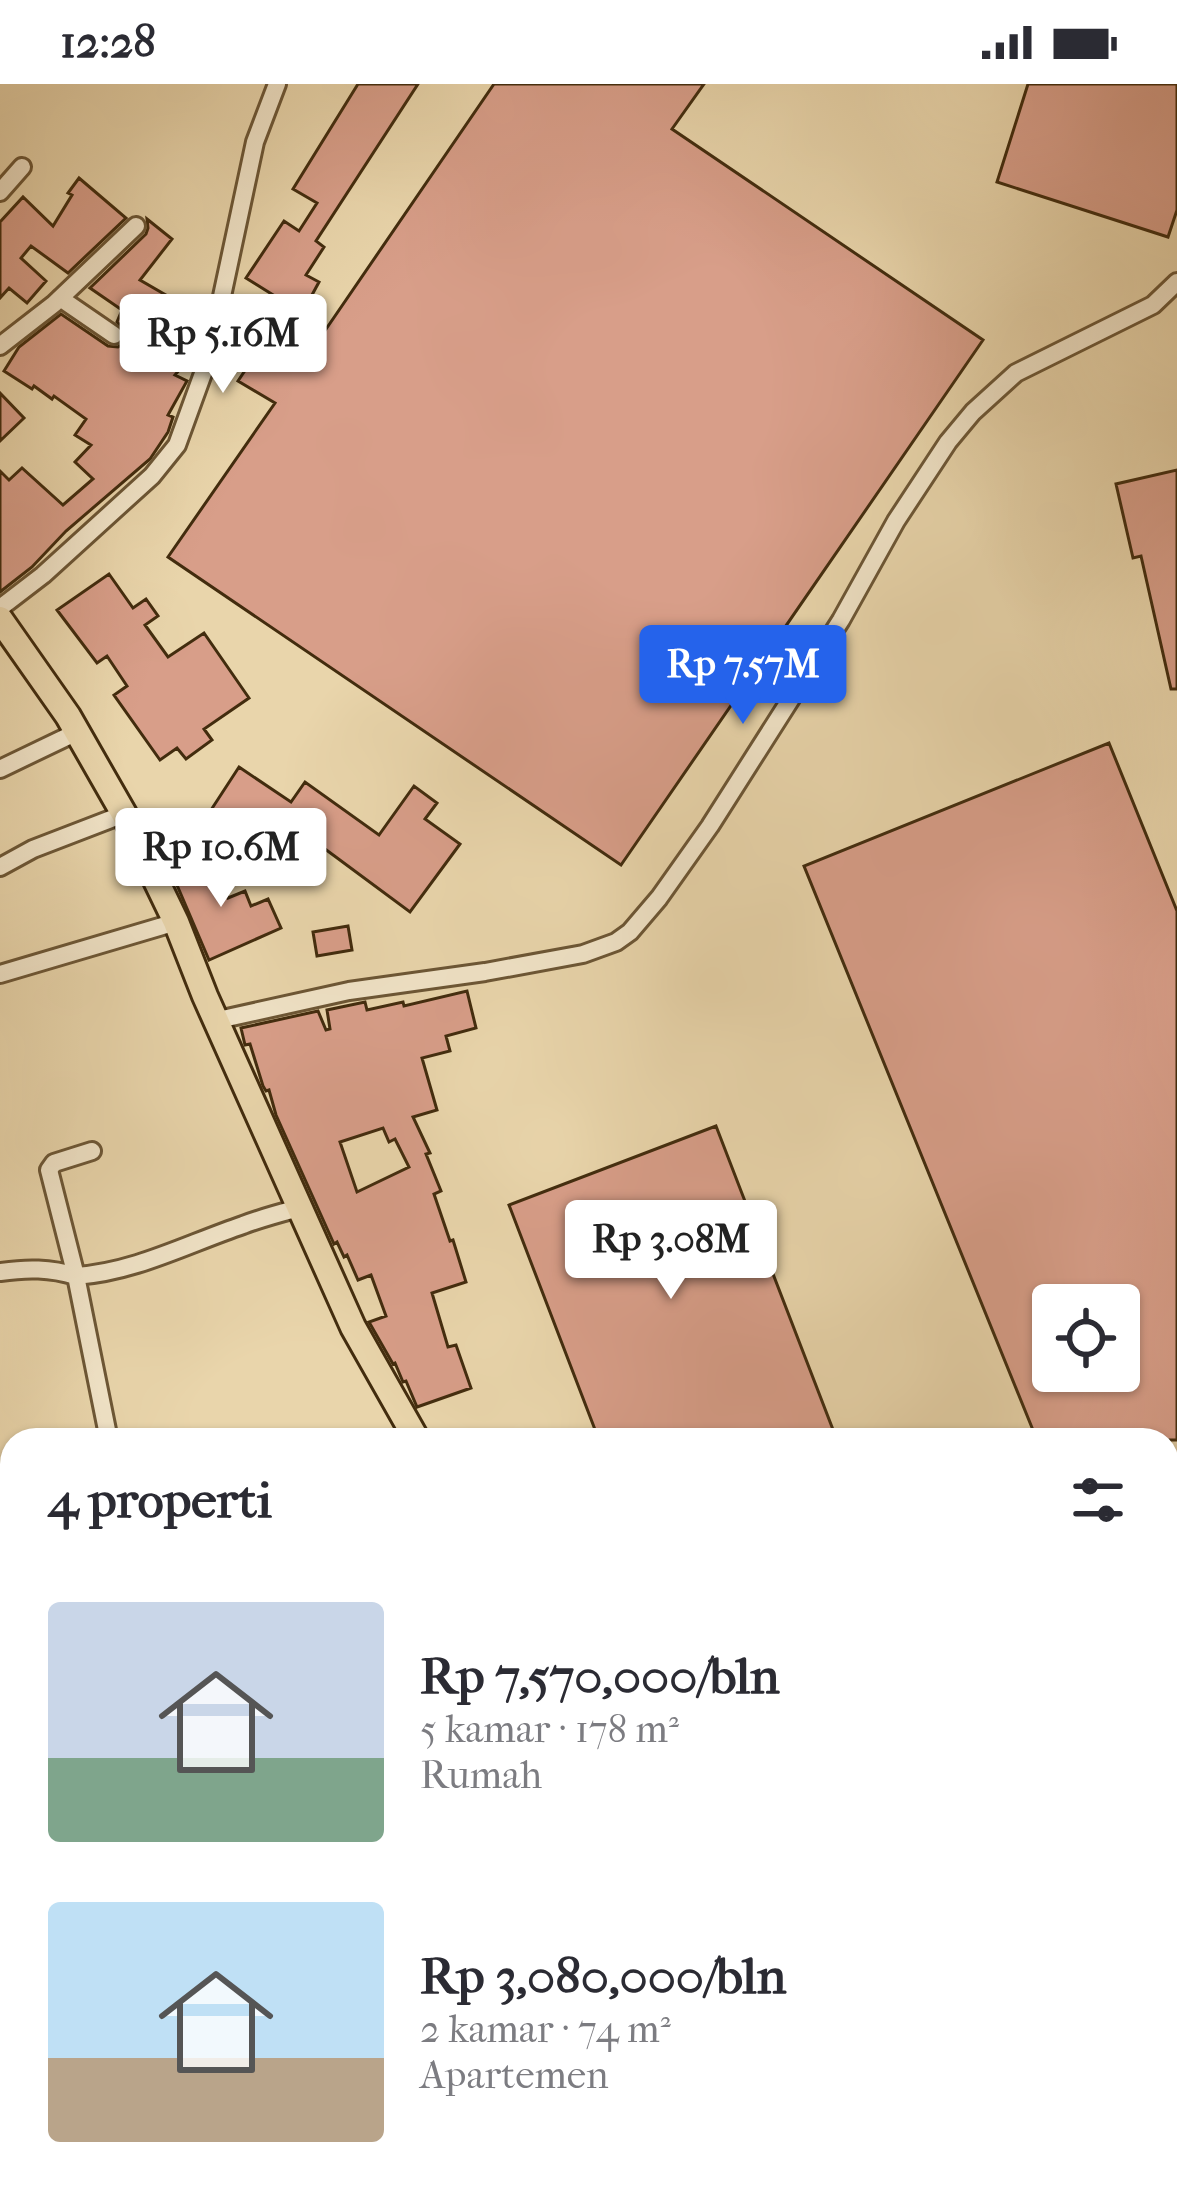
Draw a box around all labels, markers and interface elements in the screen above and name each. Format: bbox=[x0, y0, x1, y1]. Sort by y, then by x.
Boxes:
text: 12:28 bbox=[60, 16, 156, 69]
pin: Rp 5.16M bbox=[99, 294, 347, 396]
text: Rp 5.16M bbox=[147, 310, 299, 356]
pin: Rp 7.57M bbox=[619, 625, 867, 727]
text: Rp 7.57M bbox=[666, 641, 820, 687]
pin: Rp 10.6M bbox=[97, 808, 345, 910]
text: Rp 10.6M bbox=[142, 824, 300, 870]
pin: Rp 3.08M bbox=[547, 1200, 795, 1302]
text: Rp 3.08M bbox=[592, 1216, 750, 1262]
map controls bbox=[1032, 1284, 1140, 1392]
button: locate bbox=[1032, 1284, 1140, 1392]
icon: filters bbox=[1065, 1467, 1131, 1533]
text: 4 properti bbox=[48, 1470, 272, 1530]
text: Rp 7,570,000/bln bbox=[420, 1646, 780, 1706]
icon: home bbox=[144, 1650, 288, 1794]
text: 5 kamar · 178 m² bbox=[420, 1706, 679, 1752]
text: Rumah bbox=[420, 1752, 542, 1798]
text: Rp 3,080,000/bln bbox=[420, 1946, 786, 2006]
icon: home bbox=[144, 1950, 288, 2094]
text: 2 kamar · 74 m² bbox=[420, 2006, 671, 2052]
text: Apartemen bbox=[420, 2052, 609, 2098]

